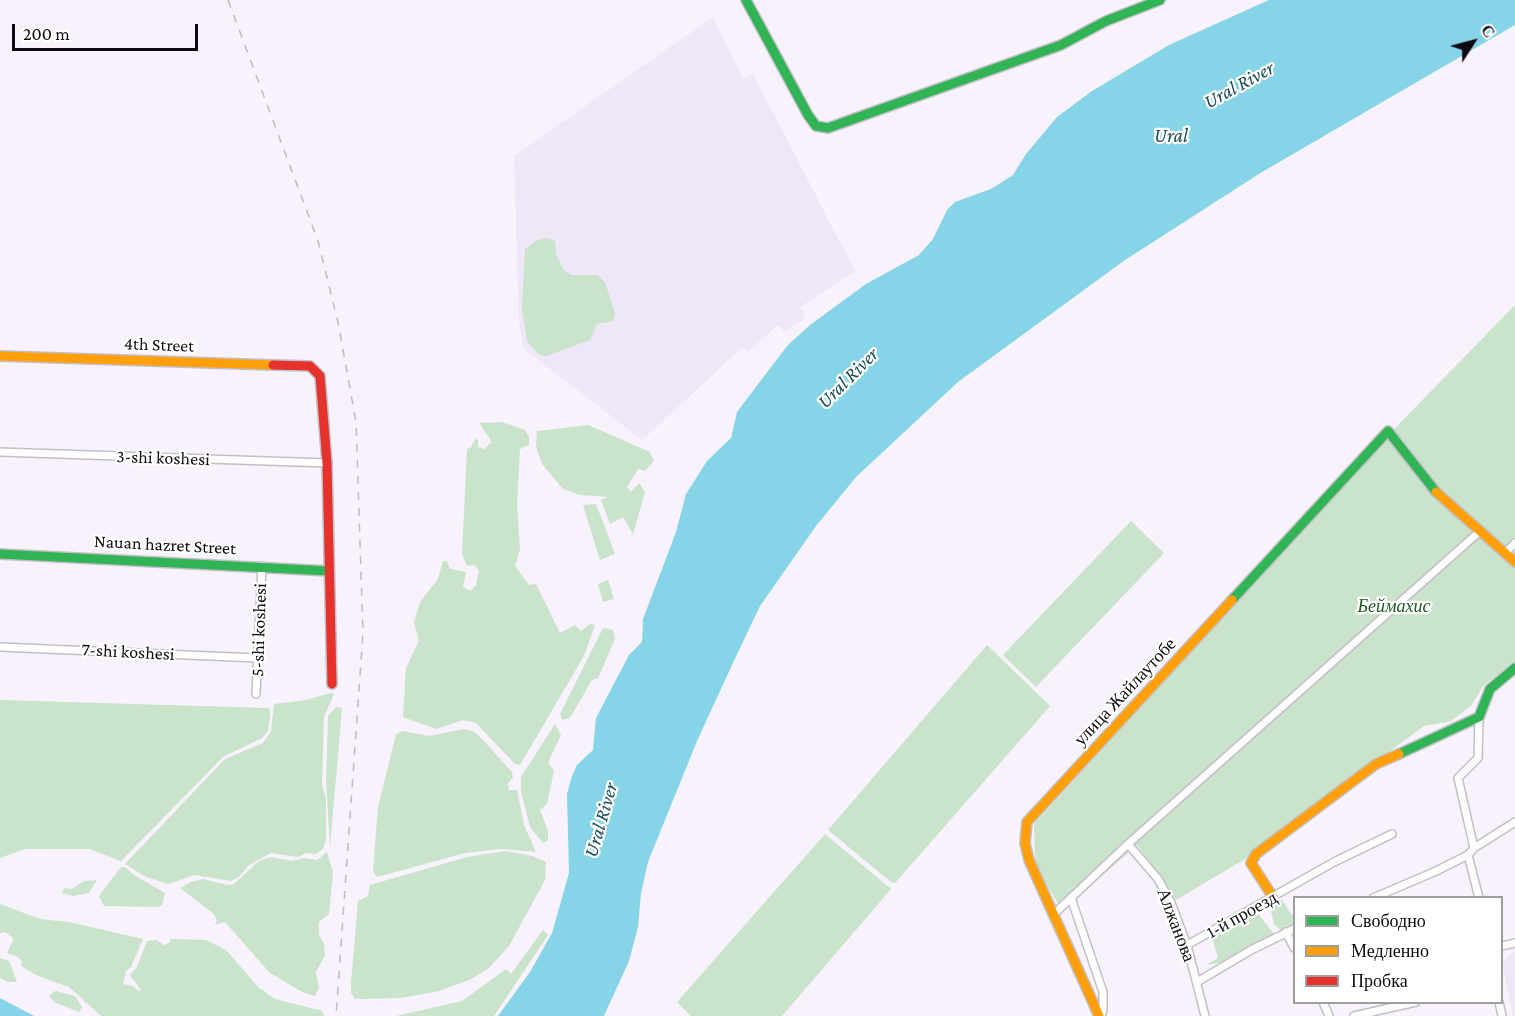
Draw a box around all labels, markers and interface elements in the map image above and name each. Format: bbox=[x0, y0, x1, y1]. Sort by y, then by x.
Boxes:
scale bar bbox=[15, 12, 201, 50]
north arrow bbox=[1443, 12, 1503, 72]
text: С bbox=[1478, 21, 1498, 41]
text: 200 m bbox=[23, 24, 70, 44]
water label: Ural River bbox=[1200, 56, 1278, 114]
water label: Ural bbox=[1154, 124, 1188, 148]
street label: 4th Street bbox=[123, 333, 195, 357]
water label: Ural River bbox=[812, 342, 884, 414]
street label: 3-shi koshesi bbox=[116, 446, 210, 470]
street label: Nauan hazret Street bbox=[94, 530, 236, 560]
street label: 5-shi koshesi bbox=[247, 583, 271, 677]
park label: Беймахис bbox=[1357, 595, 1431, 617]
street label: улица Жайлаутобе bbox=[1069, 634, 1181, 750]
street label: 7-shi koshesi bbox=[81, 639, 175, 665]
water label: Ural River bbox=[579, 780, 623, 860]
street label: Алжанова bbox=[1152, 885, 1200, 965]
street label: 1-й проезд bbox=[1203, 887, 1281, 943]
legend bbox=[1293, 896, 1503, 1004]
text: Свободно bbox=[1351, 911, 1426, 931]
text: Медленно bbox=[1351, 941, 1429, 961]
text: Пробка bbox=[1351, 971, 1408, 991]

